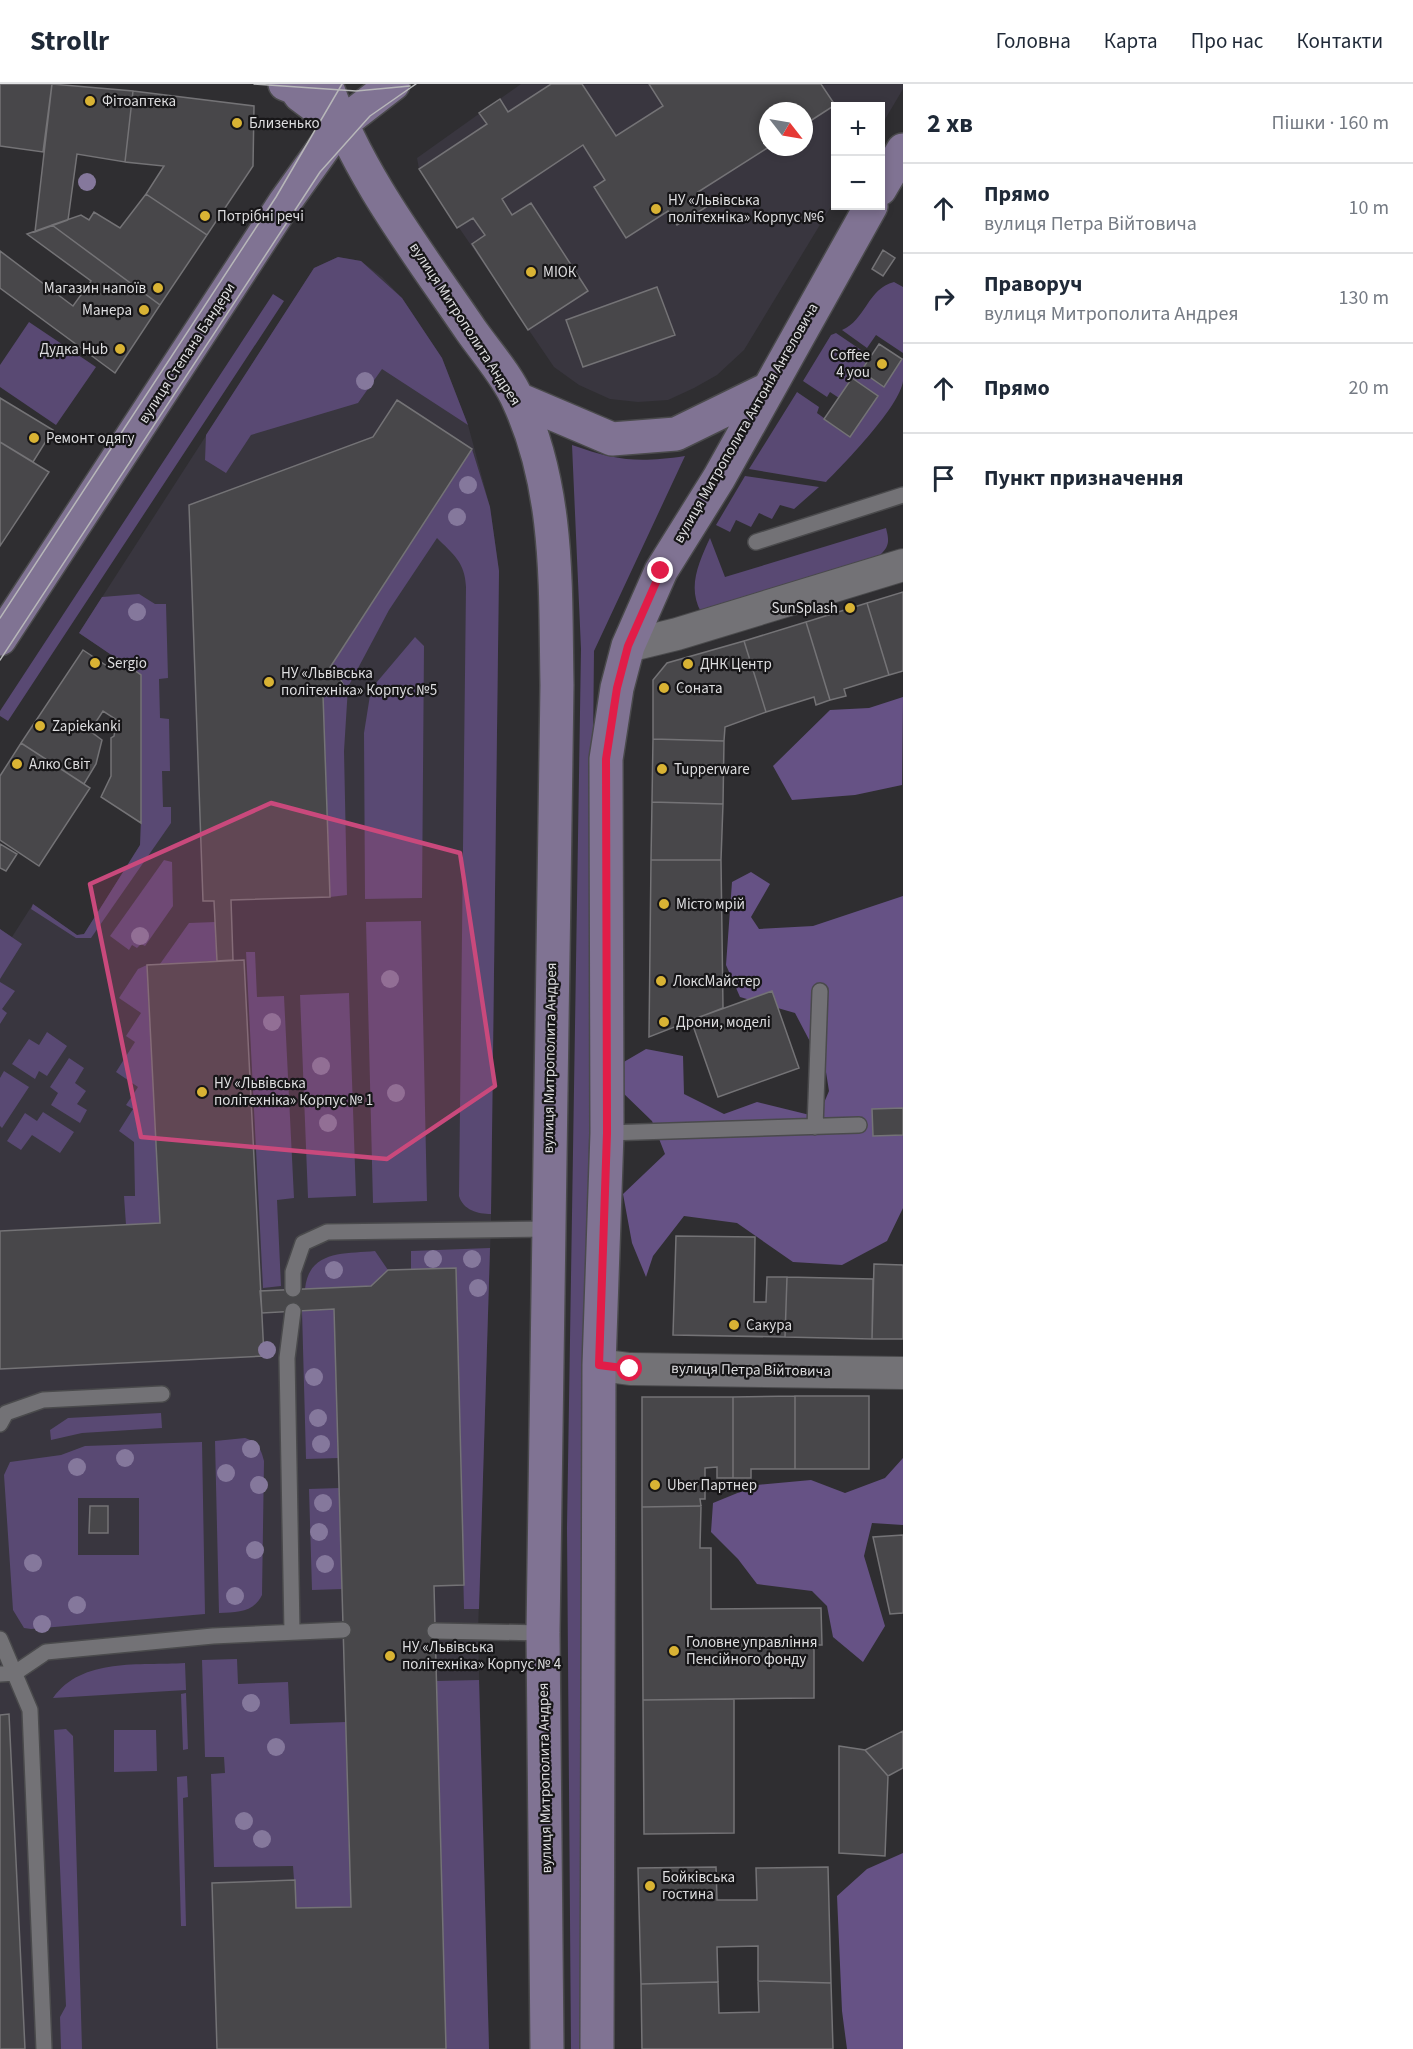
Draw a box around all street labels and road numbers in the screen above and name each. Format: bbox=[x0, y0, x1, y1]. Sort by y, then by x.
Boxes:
street label: вулиця Митрополита Андрея bbox=[404, 238, 526, 410]
street label: вулиця Степана Бандери bbox=[134, 278, 240, 428]
street label: вулиця Митрополита Антонія Ангеловича bbox=[668, 299, 824, 547]
street label: вулиця Митрополита Андрея bbox=[538, 962, 562, 1154]
street label: вулиця Петра Війтовича bbox=[671, 1358, 831, 1382]
street label: вулиця Митрополита Андрея bbox=[533, 1682, 557, 1874]

